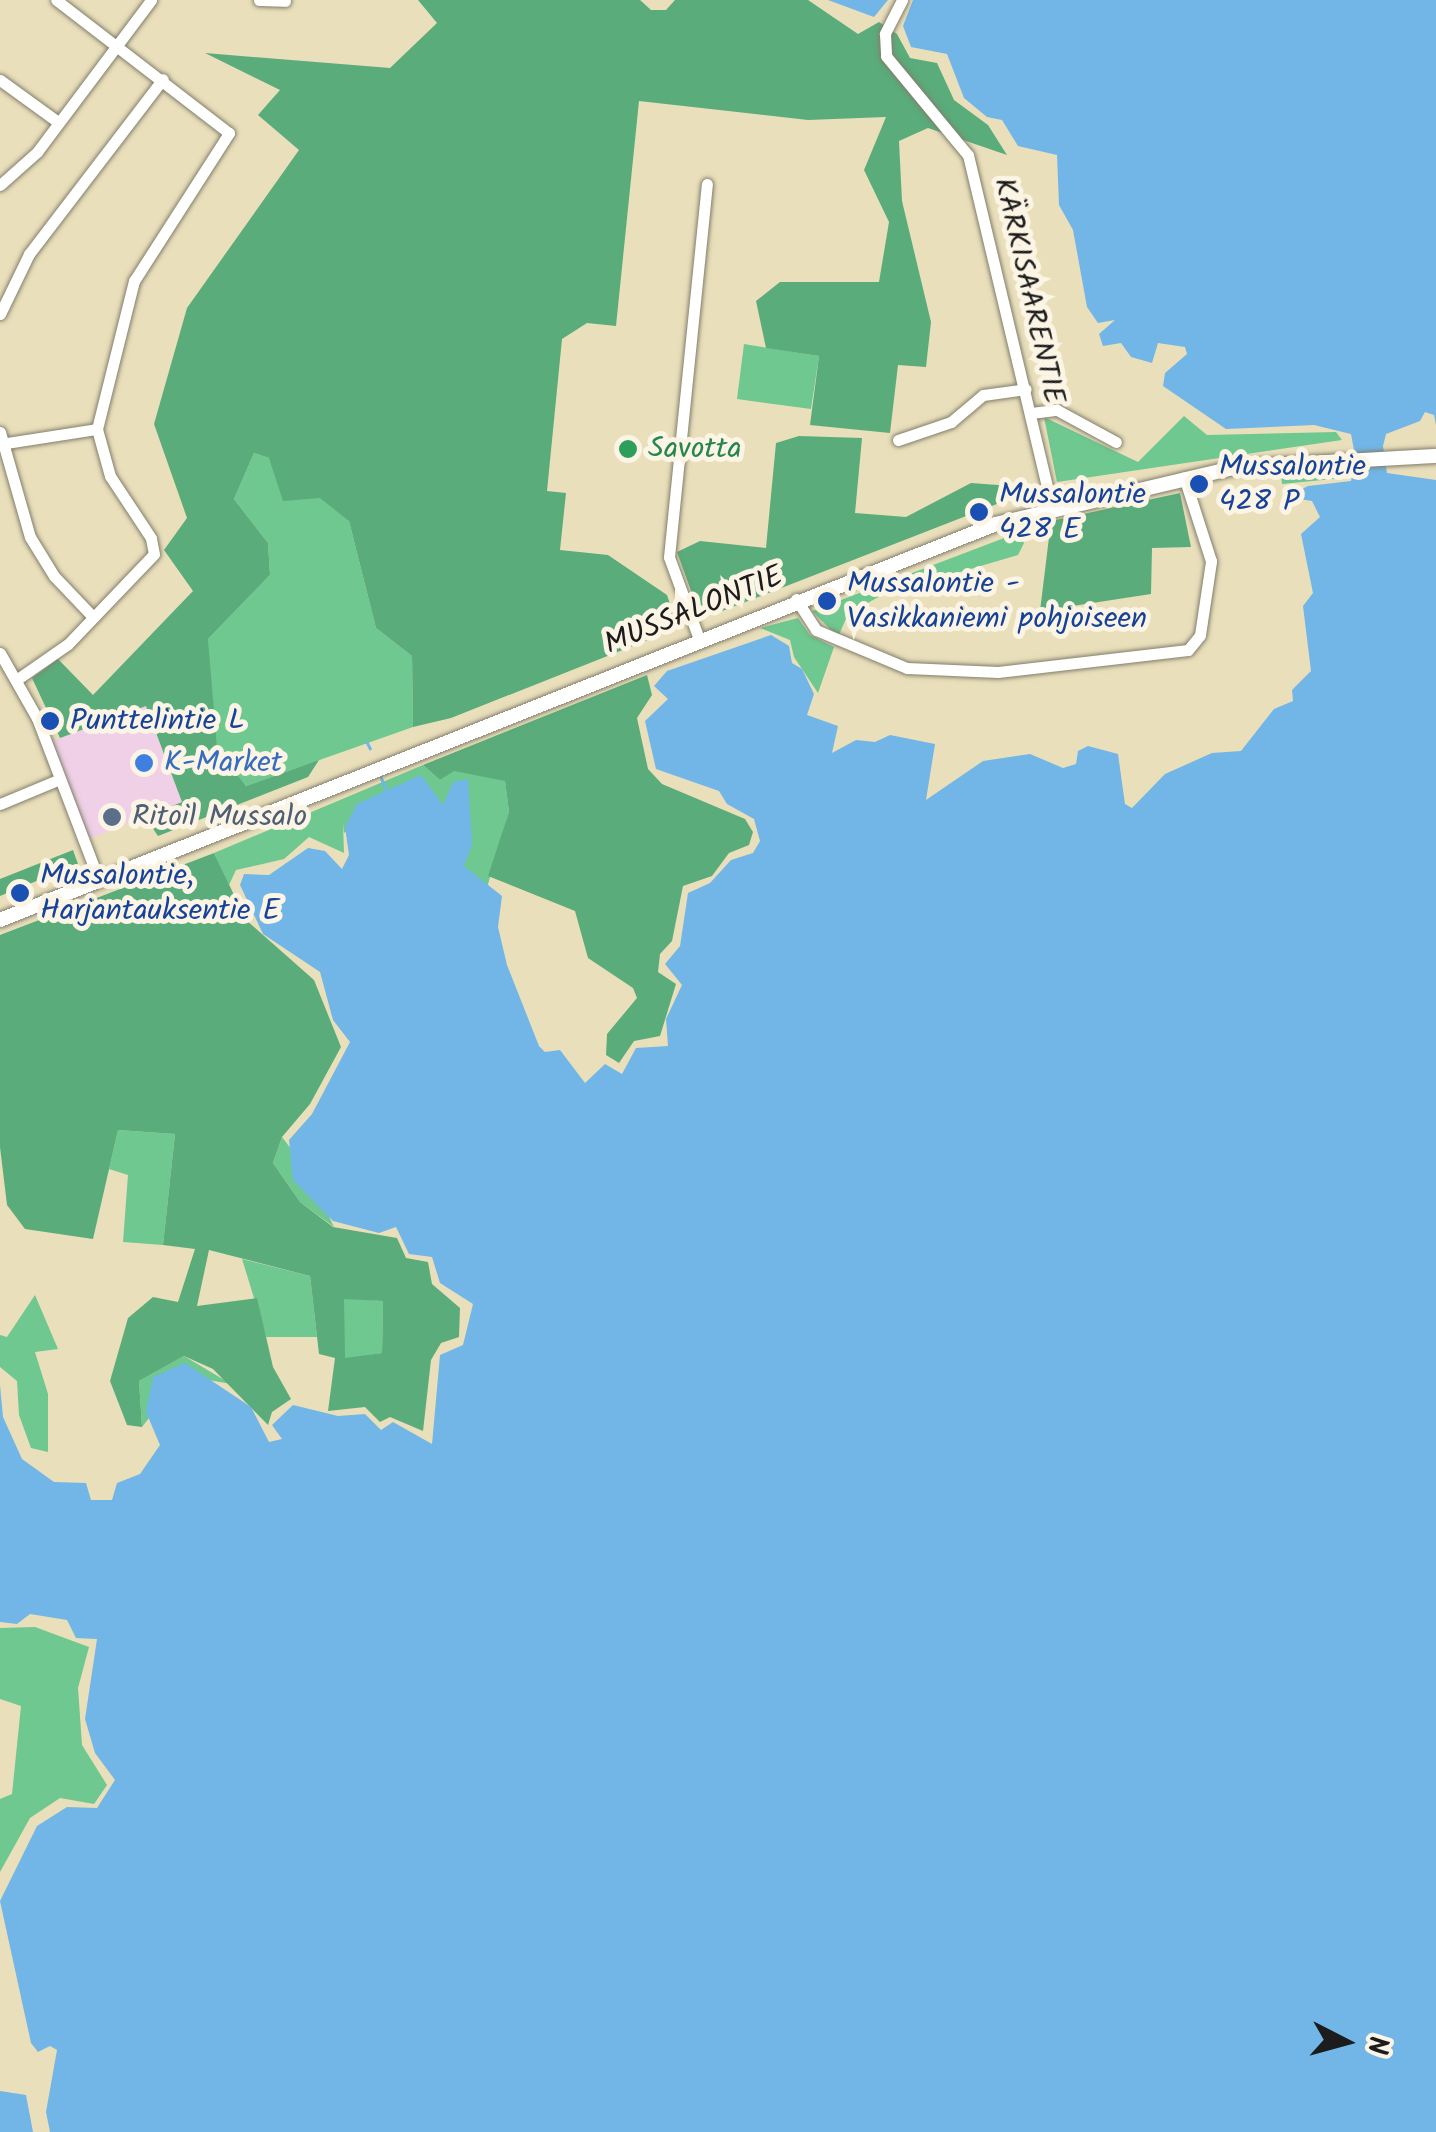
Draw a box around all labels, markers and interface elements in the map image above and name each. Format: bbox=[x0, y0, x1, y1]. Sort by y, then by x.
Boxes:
street label: KÄRKISAARENTIE bbox=[984, 174, 1072, 408]
place label: Savotta bbox=[648, 431, 742, 467]
marker: Savotta bbox=[617, 438, 639, 460]
place label: Mussalontie 428 P bbox=[1219, 449, 1366, 520]
marker: Mussalontie 428 P bbox=[1188, 473, 1210, 495]
place label: Mussalontie 428 E bbox=[999, 477, 1146, 548]
marker: Mussalontie 428 E bbox=[968, 501, 990, 523]
street label: MUSSALONTIE bbox=[599, 559, 789, 663]
place label: Mussalontie - Vasikkaniemi pohjoiseen bbox=[847, 566, 1147, 636]
marker: Mussalontie - Vasikkaniemi pohjoiseen bbox=[816, 590, 838, 612]
place label: Punttelintie L bbox=[70, 703, 245, 739]
marker: Punttelintie L bbox=[39, 710, 61, 732]
place label: K-Market bbox=[164, 745, 282, 781]
marker: K-Market bbox=[133, 752, 155, 774]
place label: Ritoil Mussalo bbox=[132, 799, 307, 835]
marker: Ritoil Mussalo bbox=[101, 806, 123, 828]
place label: Mussalontie, Harjantauksentie E bbox=[40, 858, 280, 928]
marker: Mussalontie, Harjantauksentie E bbox=[9, 882, 31, 904]
north arrow bbox=[1296, 1992, 1396, 2092]
text: N bbox=[1353, 2034, 1400, 2056]

